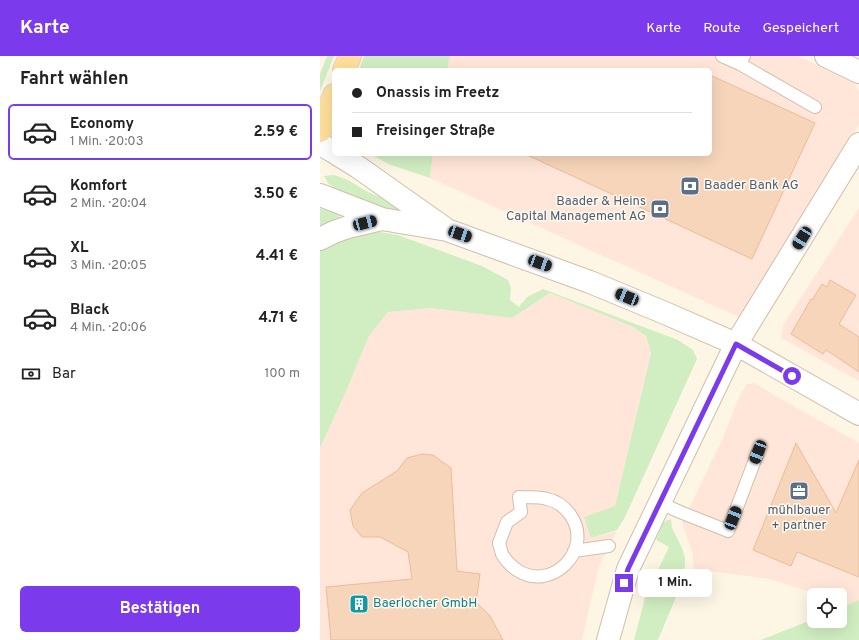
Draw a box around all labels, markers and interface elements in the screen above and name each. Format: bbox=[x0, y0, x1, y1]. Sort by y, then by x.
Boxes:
text: Karte bbox=[20, 16, 70, 40]
text: Karte bbox=[646, 20, 681, 37]
text: Route bbox=[703, 20, 740, 37]
text: Gespeichert bbox=[762, 20, 839, 37]
text: Fahrt wählen bbox=[20, 68, 129, 91]
text: Onassis im Freetz bbox=[376, 84, 500, 103]
icon: car bbox=[22, 114, 58, 150]
text: Economy bbox=[70, 115, 134, 134]
text: Freisinger Straße bbox=[376, 122, 495, 141]
text: 2.59 € bbox=[254, 123, 298, 142]
text: 1 Min. · 20:03 bbox=[70, 134, 144, 150]
bank icon: Baader Bank AG bbox=[679, 175, 701, 197]
icon: car bbox=[22, 176, 58, 212]
text: Komfort bbox=[70, 177, 127, 196]
place label: Baader Bank AG bbox=[704, 178, 799, 194]
text: 3.50 € bbox=[253, 185, 298, 204]
place label: Baader & Heins Capital Management AG bbox=[506, 194, 646, 225]
text: 2 Min. · 20:04 bbox=[70, 196, 147, 212]
bank icon: Baader & Heins Capital Management AG bbox=[649, 198, 671, 220]
car bbox=[352, 214, 378, 232]
car bbox=[447, 224, 473, 244]
car bbox=[791, 225, 813, 251]
icon: car bbox=[22, 238, 58, 274]
text: XL bbox=[70, 239, 88, 258]
text: 4.41 € bbox=[256, 247, 298, 266]
car bbox=[527, 253, 553, 273]
text: 3 Min. · 20:05 bbox=[70, 258, 147, 274]
car bbox=[614, 287, 640, 307]
icon: car bbox=[22, 300, 58, 336]
text: Black bbox=[70, 301, 110, 320]
text: 4.71 € bbox=[258, 309, 298, 328]
text: 4 Min. · 20:06 bbox=[70, 320, 147, 336]
icon: cash bbox=[20, 363, 42, 385]
text: Bar bbox=[52, 365, 76, 384]
text: 100 m bbox=[264, 366, 300, 382]
route start bbox=[783, 367, 801, 385]
car bbox=[748, 439, 768, 465]
office icon: mühlbauer + partner bbox=[788, 480, 810, 502]
place label: mühlbauer + partner bbox=[768, 503, 830, 534]
car bbox=[723, 505, 743, 531]
callout: 1 Min. bbox=[638, 569, 712, 597]
route end bbox=[615, 574, 633, 592]
text: 1 Min. bbox=[658, 575, 692, 591]
button: Bestätigen bbox=[20, 586, 300, 632]
map controls bbox=[807, 588, 847, 628]
button: locate bbox=[807, 588, 847, 628]
building icon: Baerlocher GmbH bbox=[348, 593, 370, 615]
place label: Baerlocher GmbH bbox=[373, 596, 477, 612]

